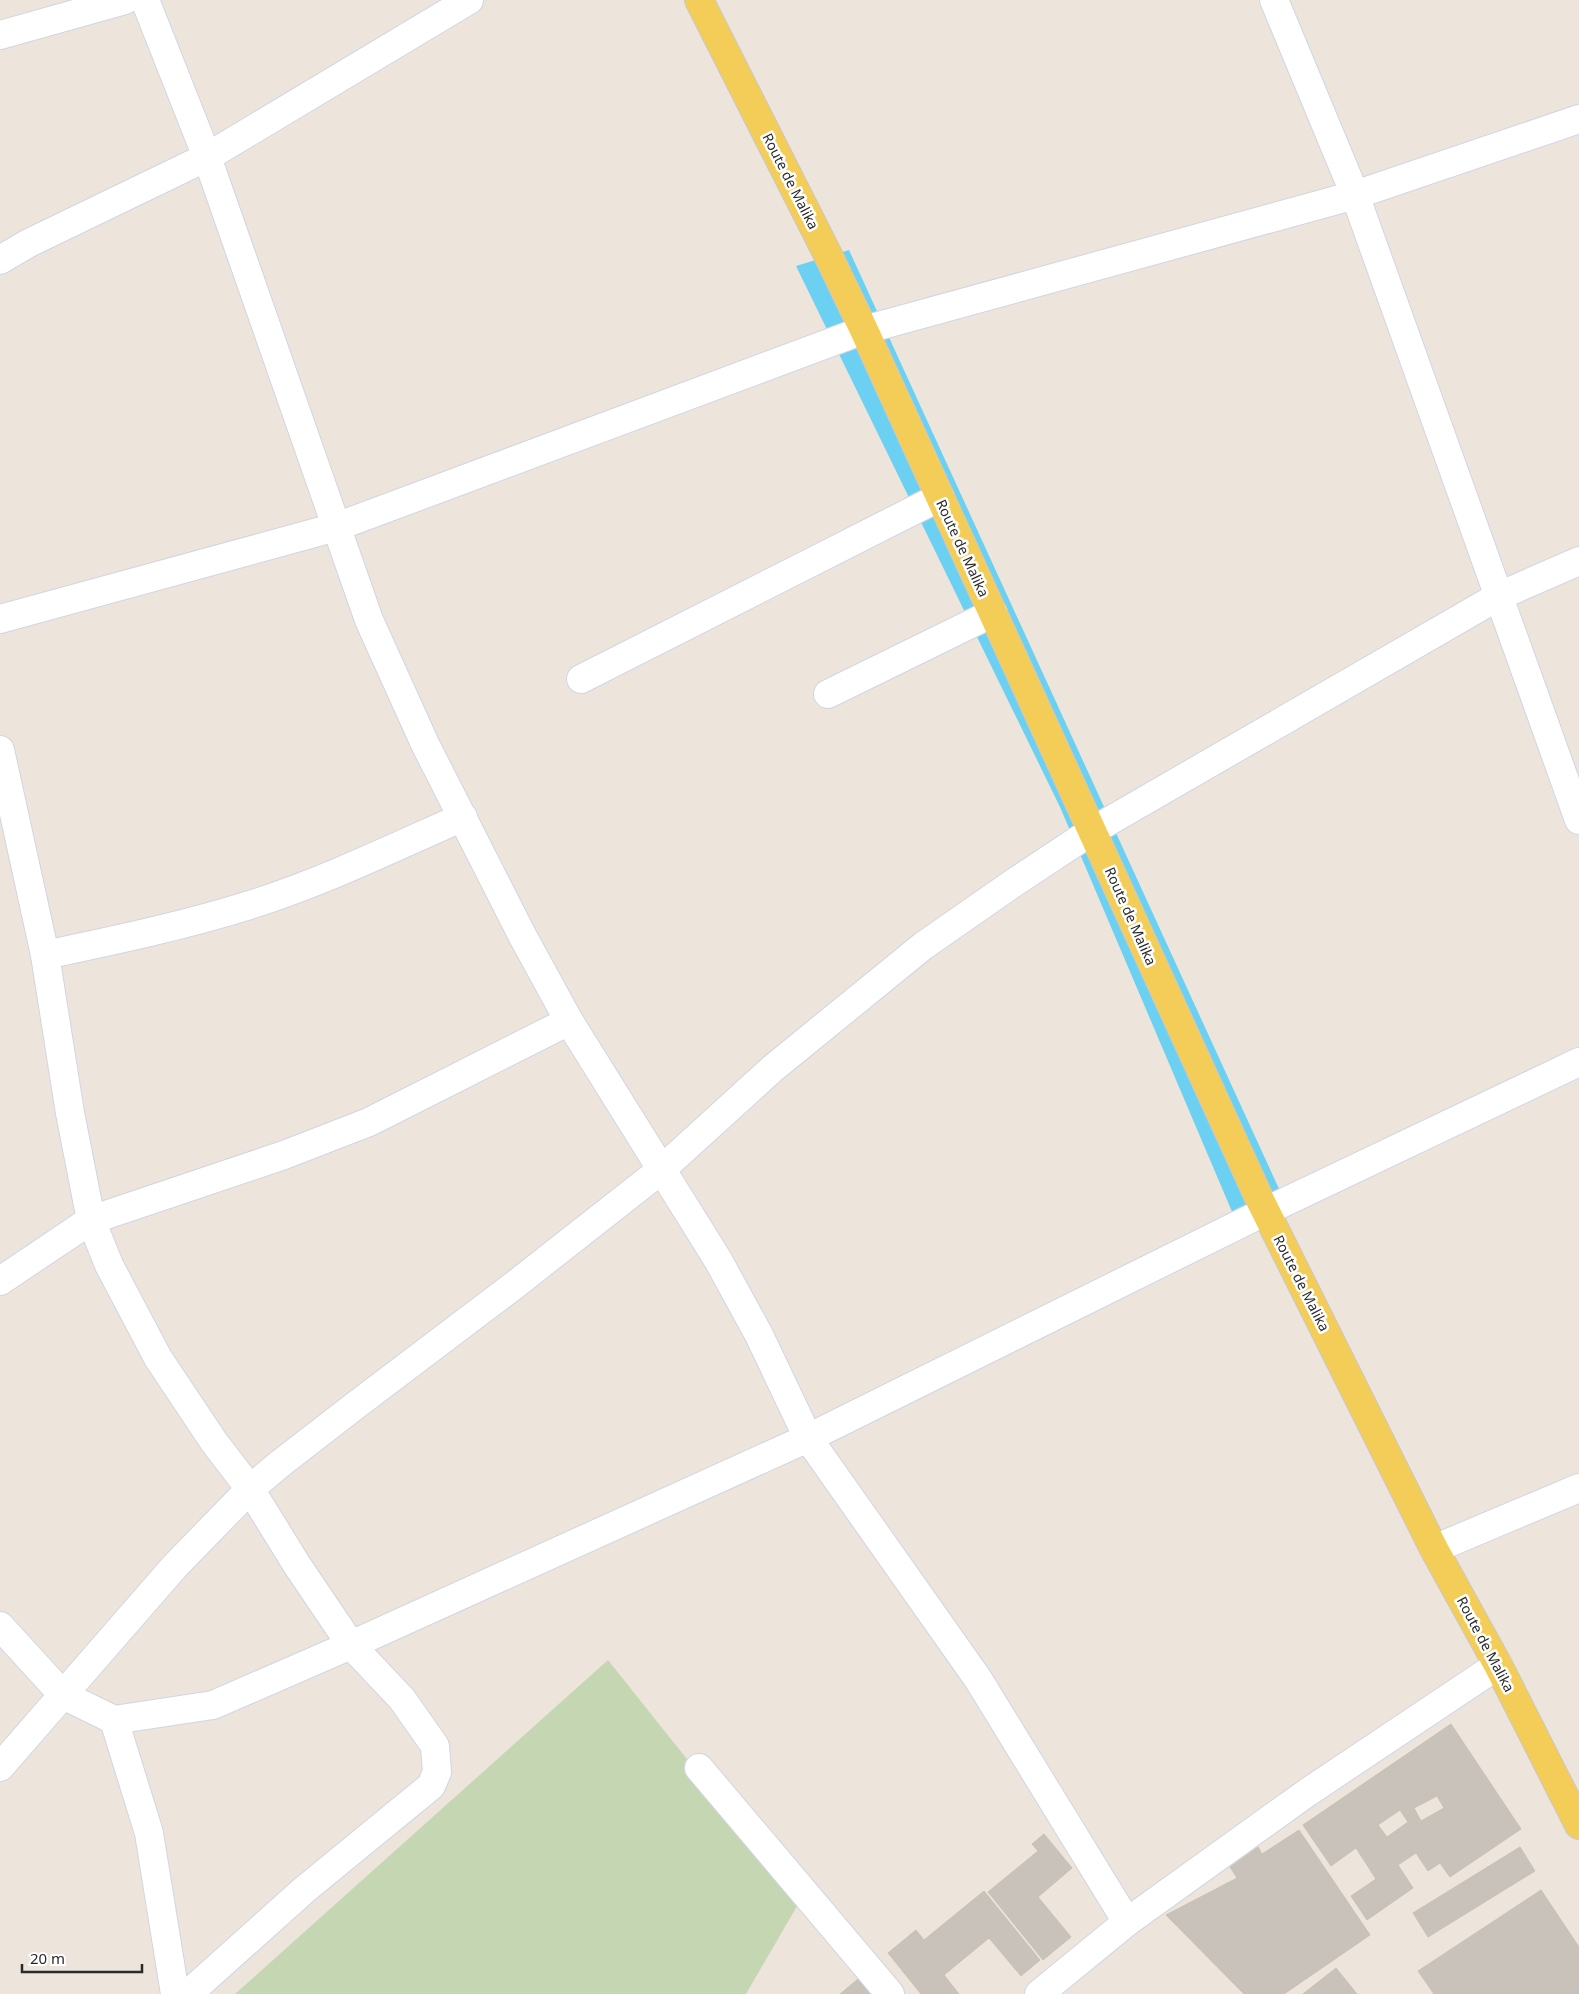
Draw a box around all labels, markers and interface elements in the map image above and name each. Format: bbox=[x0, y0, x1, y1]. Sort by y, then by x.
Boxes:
street label: Route de Malika bbox=[759, 130, 823, 232]
street label: Route de Malika bbox=[932, 496, 994, 600]
street label: Route de Malika bbox=[1101, 864, 1161, 968]
street label: Route de Malika bbox=[1270, 1232, 1334, 1334]
street label: Route de Malika bbox=[1453, 1593, 1519, 1695]
scale bar bbox=[22, 1942, 142, 1974]
text: 20 m bbox=[30, 1948, 65, 1968]

